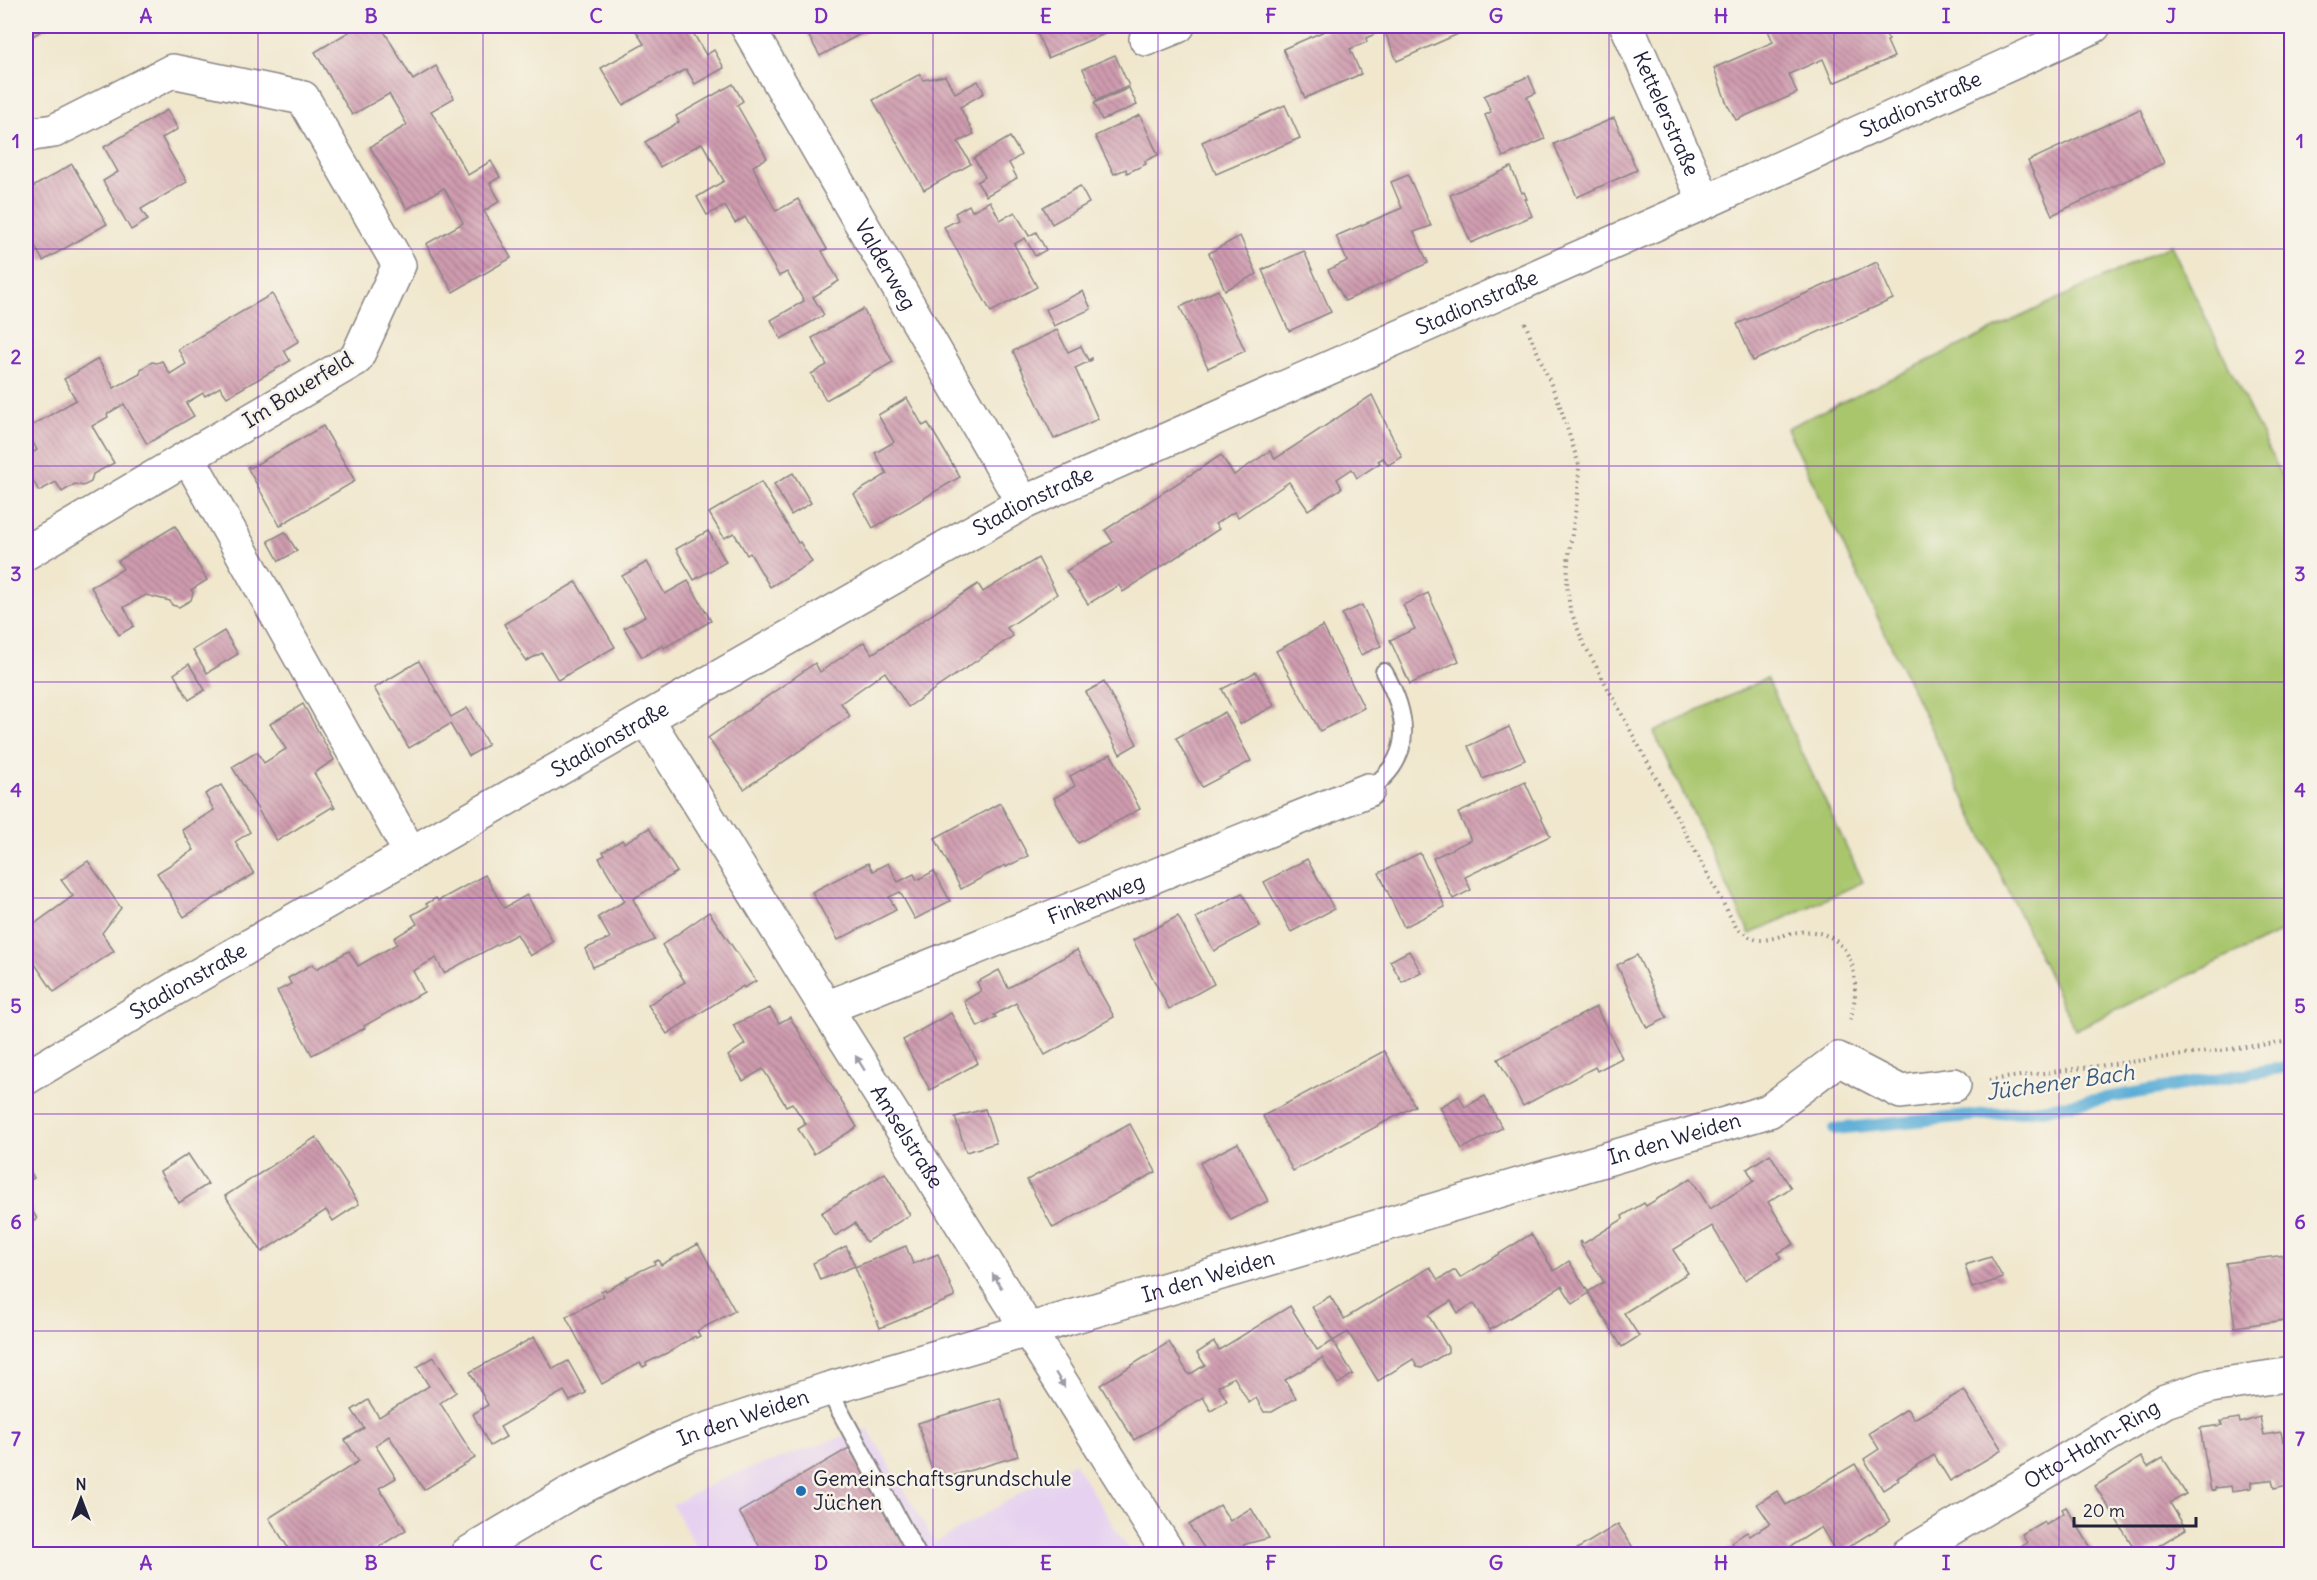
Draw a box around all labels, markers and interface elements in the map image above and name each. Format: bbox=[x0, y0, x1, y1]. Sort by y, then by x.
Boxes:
text: A bbox=[140, 3, 153, 28]
text: B bbox=[364, 3, 378, 28]
text: C bbox=[589, 3, 603, 28]
text: D bbox=[814, 3, 828, 28]
text: E bbox=[1040, 3, 1052, 28]
text: F bbox=[1265, 3, 1277, 28]
text: G bbox=[1489, 3, 1503, 28]
text: H bbox=[1714, 3, 1728, 28]
text: I bbox=[1942, 3, 1951, 28]
text: J bbox=[2166, 3, 2177, 28]
street label: Kettelerstraße bbox=[1627, 47, 1706, 180]
street label: Stadionstraße bbox=[1855, 65, 1986, 143]
text: 1 bbox=[12, 128, 20, 153]
text: 1 bbox=[2296, 128, 2304, 153]
street label: Valderweg bbox=[849, 214, 923, 315]
street label: Stadionstraße bbox=[1411, 263, 1542, 341]
text: 2 bbox=[11, 344, 22, 369]
text: 2 bbox=[2295, 344, 2306, 369]
street label: Im Bauerfeld bbox=[238, 345, 358, 434]
street label: Stadionstraße bbox=[968, 460, 1097, 542]
text: 3 bbox=[10, 561, 22, 586]
text: 3 bbox=[2294, 561, 2306, 586]
street label: Stadionstraße bbox=[546, 695, 673, 783]
text: 4 bbox=[10, 777, 22, 802]
text: 4 bbox=[2294, 777, 2306, 802]
street label: Finkenweg bbox=[1043, 867, 1148, 931]
street label: Stadionstraße bbox=[125, 936, 252, 1026]
text: 5 bbox=[10, 993, 22, 1018]
text: 5 bbox=[2294, 993, 2306, 1018]
one-way arrow bbox=[855, 1055, 866, 1071]
water label: Jüchener Bach bbox=[1984, 1058, 2137, 1106]
street label: Amselstraße bbox=[865, 1080, 950, 1193]
street label: In den Weiden bbox=[1605, 1106, 1744, 1171]
text: 6 bbox=[10, 1209, 22, 1234]
text: 6 bbox=[2294, 1209, 2306, 1234]
street label: In den Weiden bbox=[1139, 1244, 1278, 1309]
one-way arrow bbox=[992, 1273, 1003, 1289]
one-way arrow bbox=[1054, 1372, 1065, 1389]
street label: In den Weiden bbox=[673, 1382, 812, 1452]
street label: Otto-Hahn-Ring bbox=[2019, 1393, 2164, 1495]
text: 7 bbox=[11, 1426, 21, 1451]
text: 7 bbox=[2295, 1426, 2305, 1451]
place label: Gemeinschaftsgrundschule Jüchen bbox=[813, 1465, 1072, 1516]
north arrow bbox=[51, 1469, 111, 1529]
text: N bbox=[75, 1474, 87, 1494]
marker: Gemeinschaftsgrundschule Jüchen bbox=[794, 1484, 808, 1498]
scale bar bbox=[2074, 1490, 2196, 1528]
text: 20 m bbox=[2083, 1499, 2125, 1522]
text: A bbox=[140, 1550, 153, 1575]
text: B bbox=[364, 1550, 378, 1575]
text: C bbox=[589, 1550, 603, 1575]
text: D bbox=[814, 1550, 828, 1575]
text: E bbox=[1040, 1550, 1052, 1575]
text: F bbox=[1265, 1550, 1277, 1575]
text: G bbox=[1489, 1550, 1503, 1575]
text: H bbox=[1714, 1550, 1728, 1575]
text: I bbox=[1942, 1550, 1951, 1575]
text: J bbox=[2166, 1550, 2177, 1575]

